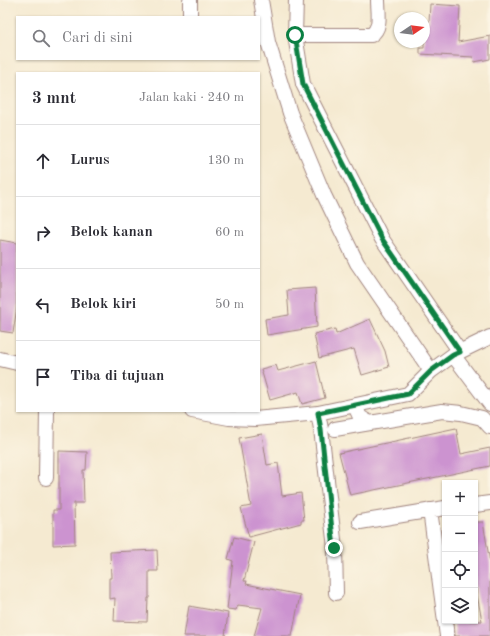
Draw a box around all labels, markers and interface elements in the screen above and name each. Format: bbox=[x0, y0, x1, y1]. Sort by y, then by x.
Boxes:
north arrow bbox=[394, 12, 430, 48]
search box bbox=[16, 16, 260, 60]
route start bbox=[286, 26, 304, 44]
icon: search bbox=[30, 27, 52, 49]
text: Cari di sini bbox=[62, 31, 133, 46]
text: 3 mnt bbox=[32, 90, 76, 107]
text: Jalan kaki · 240 m bbox=[139, 91, 244, 104]
icon: ahead bbox=[32, 150, 54, 172]
text: Lurus bbox=[70, 153, 110, 168]
text: 130 m bbox=[207, 154, 244, 167]
icon: right bbox=[32, 222, 54, 244]
text: Belok kanan bbox=[70, 225, 153, 240]
text: 60 m bbox=[215, 226, 244, 239]
icon: left bbox=[32, 294, 54, 316]
text: Belok kiri bbox=[70, 297, 136, 312]
text: 50 m bbox=[215, 298, 244, 311]
icon: arrive bbox=[32, 366, 54, 388]
text: Tiba di tujuan bbox=[70, 369, 164, 384]
map controls bbox=[442, 480, 478, 624]
button: + bbox=[442, 480, 478, 516]
button: − bbox=[442, 516, 478, 552]
route end bbox=[325, 539, 343, 557]
button: locate bbox=[442, 552, 478, 588]
button: layers bbox=[442, 588, 478, 624]

